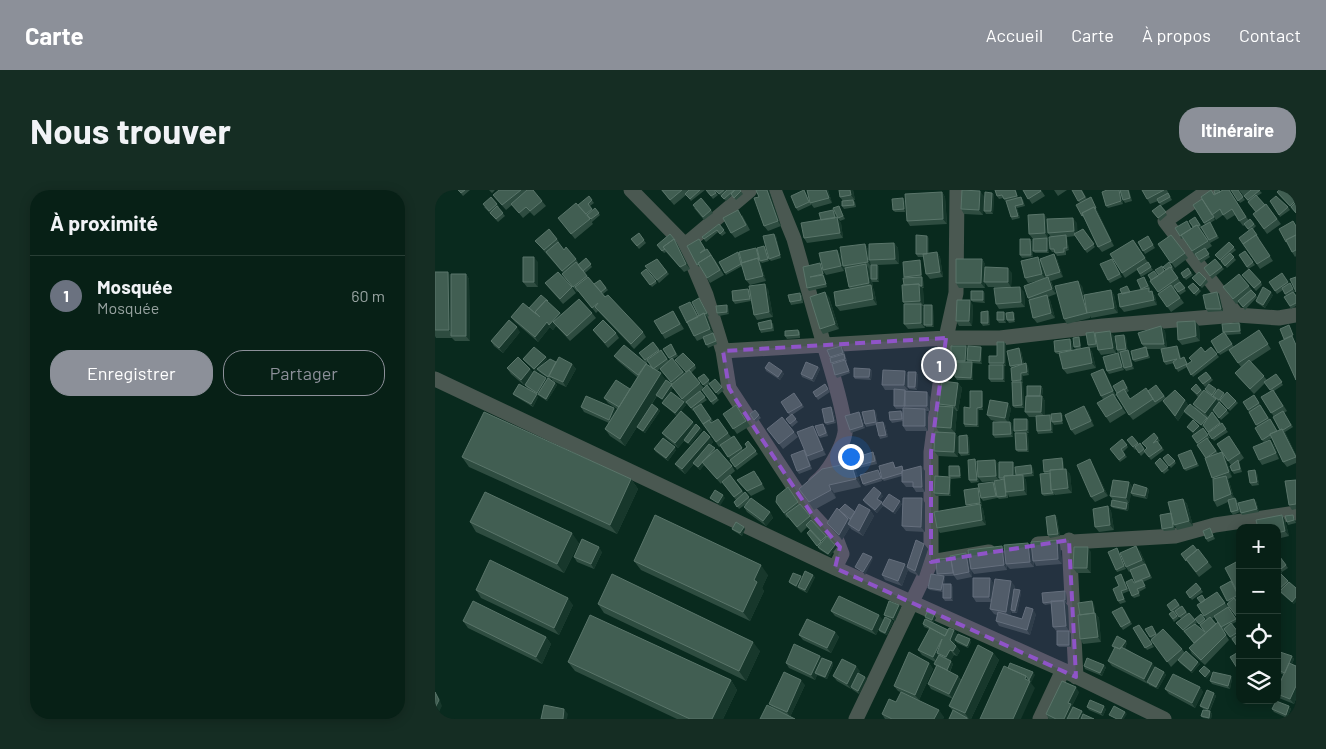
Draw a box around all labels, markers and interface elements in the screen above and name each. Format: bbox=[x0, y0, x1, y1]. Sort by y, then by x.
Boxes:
text: Carte bbox=[25, 21, 84, 50]
text: Accueil bbox=[986, 24, 1043, 46]
text: Carte bbox=[1071, 24, 1114, 46]
text: À propos bbox=[1142, 24, 1211, 46]
text: Contact bbox=[1239, 24, 1301, 46]
button: Itinéraire bbox=[1179, 107, 1296, 153]
text: Nous trouver bbox=[30, 109, 231, 151]
text: À proximité bbox=[50, 210, 158, 235]
text: Mosquée bbox=[97, 275, 173, 298]
text: 1 bbox=[63, 286, 69, 305]
text: 60 m bbox=[351, 286, 385, 305]
text: Mosquée bbox=[97, 298, 159, 317]
pin: 1 bbox=[923, 346, 955, 384]
button: Enregistrer bbox=[50, 350, 213, 396]
button: Partager bbox=[223, 350, 385, 396]
your location bbox=[838, 444, 864, 470]
map controls bbox=[1236, 524, 1281, 704]
button: + bbox=[1236, 524, 1281, 569]
button: − bbox=[1236, 569, 1281, 614]
button: locate bbox=[1236, 614, 1281, 659]
button: layers bbox=[1236, 659, 1281, 704]

